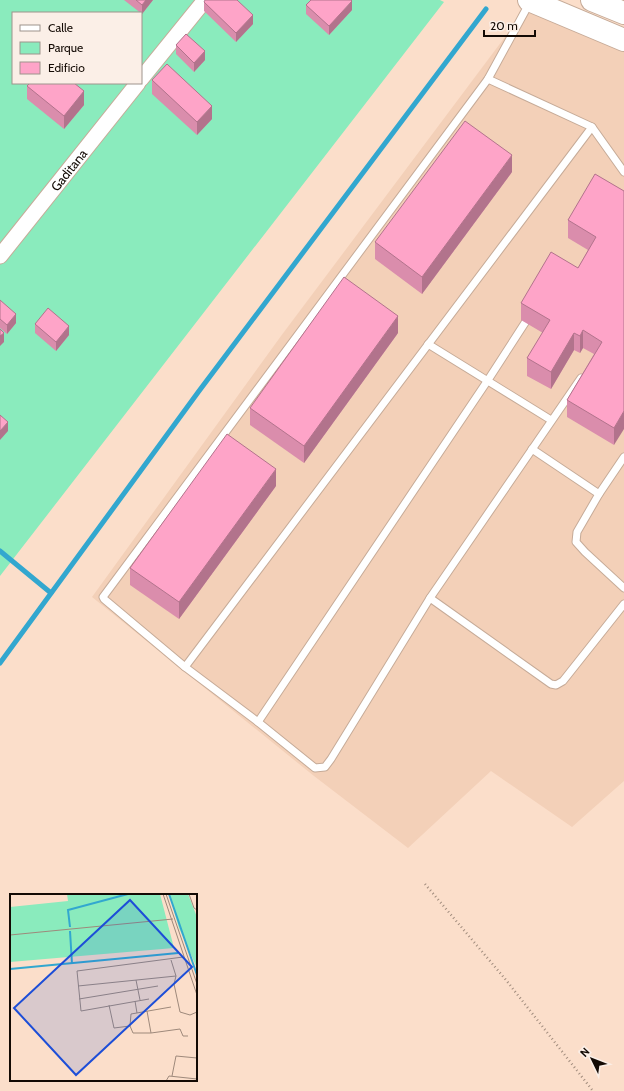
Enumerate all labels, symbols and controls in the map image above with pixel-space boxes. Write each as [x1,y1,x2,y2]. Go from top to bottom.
legend [12,12,142,84]
scale bar [484,12,535,38]
text: 20 m [490,18,518,33]
text: Calle [48,20,73,35]
text: Parque [48,40,83,55]
text: Edificio [48,60,85,75]
street label: Gaditana [47,145,91,194]
inset map [10,894,197,1081]
north arrow [572,1039,612,1079]
text: N [577,1045,592,1060]

